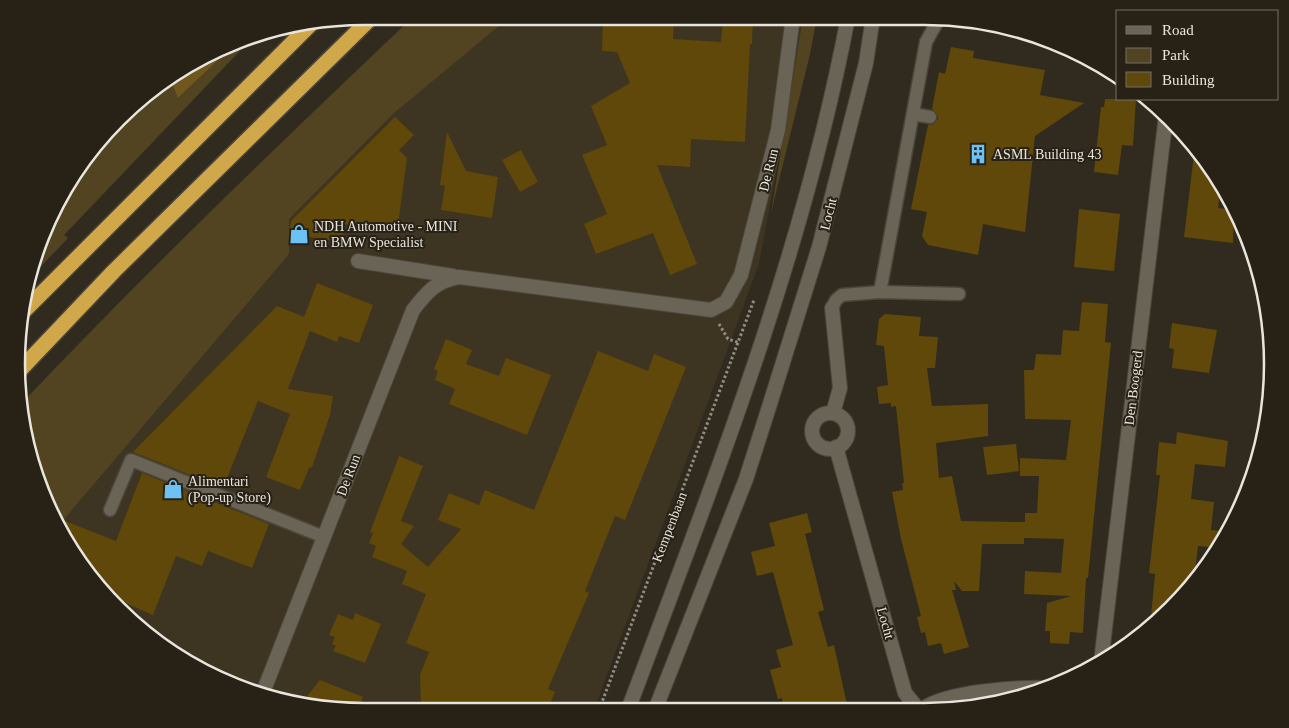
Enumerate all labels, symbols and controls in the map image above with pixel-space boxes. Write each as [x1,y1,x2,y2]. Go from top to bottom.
legend [1116,10,1279,100]
text: Road [1162,22,1194,38]
text: Park [1162,47,1190,63]
text: Building [1162,72,1215,88]
building icon: ASML Building 43 [967,143,989,165]
street label: De Run [756,147,781,193]
place label: ASML Building 43 [993,147,1101,162]
street label: Locht [817,196,840,232]
place label: NDH Automotive - MINI en BMW Specialist [314,219,458,250]
shop icon: NDH Automotive - MINI en BMW Specialist [288,223,310,245]
street label: Den Boogerd [1121,350,1146,426]
street label: De Run [334,452,363,498]
place label: Alimentari (Pop-up Store) [188,474,271,506]
shop icon: Alimentari (Pop-up Store) [162,478,184,500]
street label: Kempenbaan [649,490,690,564]
street label: Locht [874,605,897,641]

